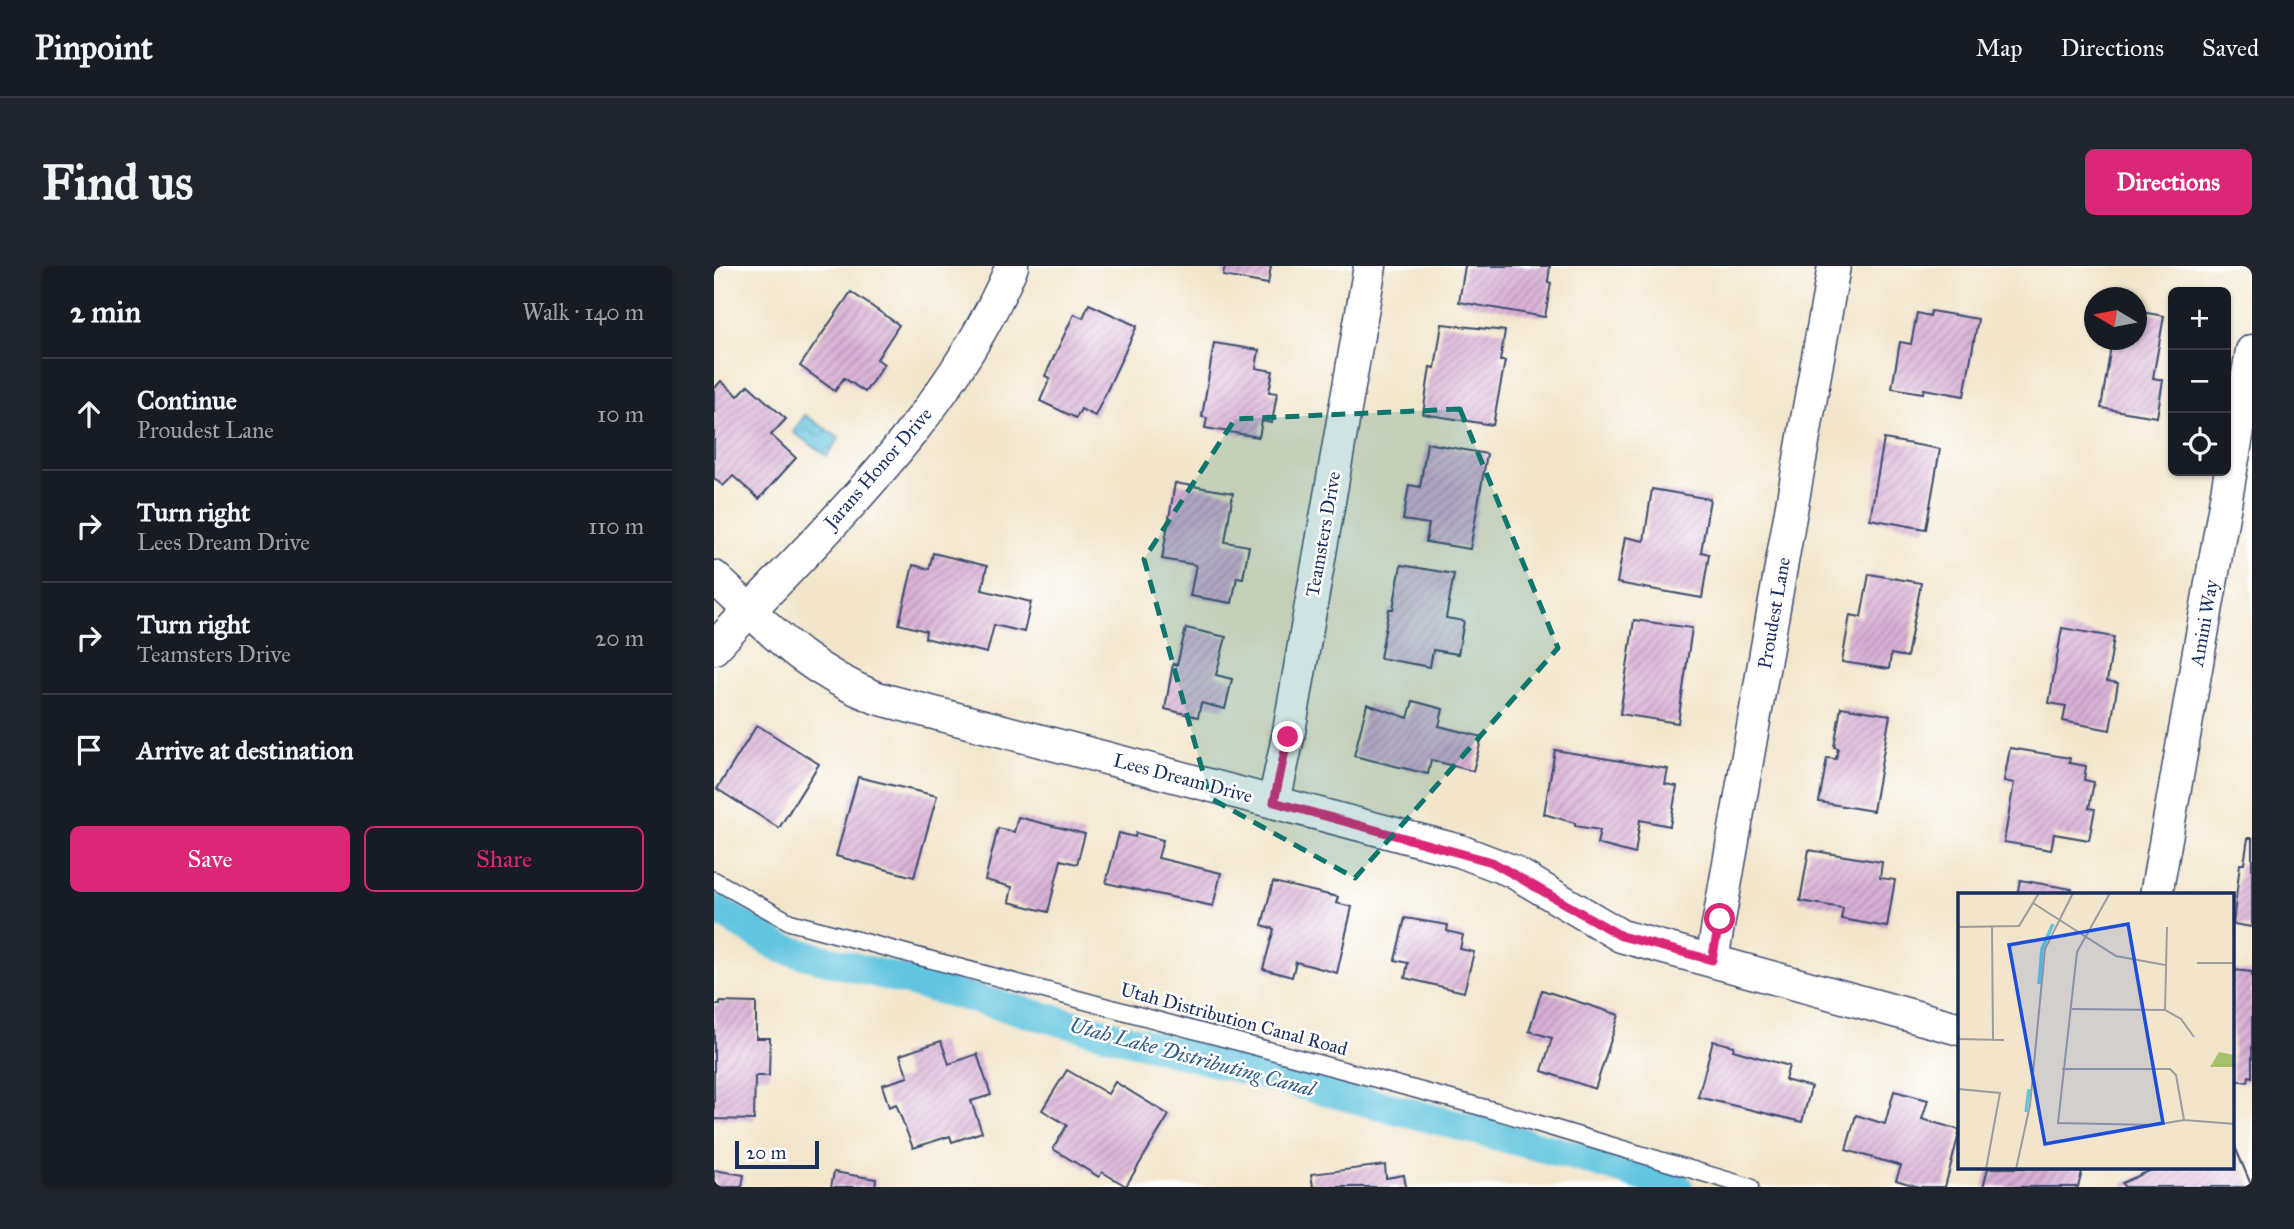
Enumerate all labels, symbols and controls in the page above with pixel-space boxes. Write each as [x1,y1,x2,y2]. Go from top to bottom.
text: Pinpoint [35,28,153,68]
text: Map [1976,33,2023,63]
text: Directions [2061,33,2164,63]
text: Saved [2202,33,2259,63]
button: Directions [2085,149,2252,215]
text: Find us [42,153,193,212]
north arrow [2084,287,2147,350]
map controls [2168,287,2231,476]
button: + [2168,287,2231,350]
text: 2 min [70,294,141,330]
text: Walk · 140 m [522,298,644,326]
button: − [2168,350,2231,413]
text: Continue [137,384,237,416]
icon: ahead [70,395,108,433]
text: 10 m [597,400,644,428]
street label: Jarans Honor Drive [818,403,938,535]
button: locate [2168,413,2231,476]
text: Proudest Lane [137,416,274,444]
street label: Teamsters Drive [1301,469,1345,599]
text: Turn right [137,496,250,528]
icon: right [70,507,108,545]
text: 110 m [588,512,644,540]
text: Lees Dream Drive [137,528,310,556]
street label: Proudest Lane [1753,555,1795,671]
street label: Amini Way [2185,577,2223,669]
text: Turn right [137,608,250,640]
icon: right [70,619,108,657]
text: 20 m [595,624,644,652]
text: Teamsters Drive [137,640,291,668]
route end [1272,721,1303,752]
icon: arrive [70,731,108,769]
text: Arrive at destination [137,734,354,766]
street label: Lees Dream Drive [1111,748,1255,808]
button: Save [70,826,350,892]
button: Share [364,826,644,892]
inset map [1958,893,2234,1170]
route start [1704,903,1735,934]
street label: Utah Distribution Canal Road [1118,978,1351,1061]
water label: Utah Lake Distributing Canal [1066,1012,1320,1103]
scale bar [735,1138,819,1170]
text: 20 m [746,1141,787,1164]

